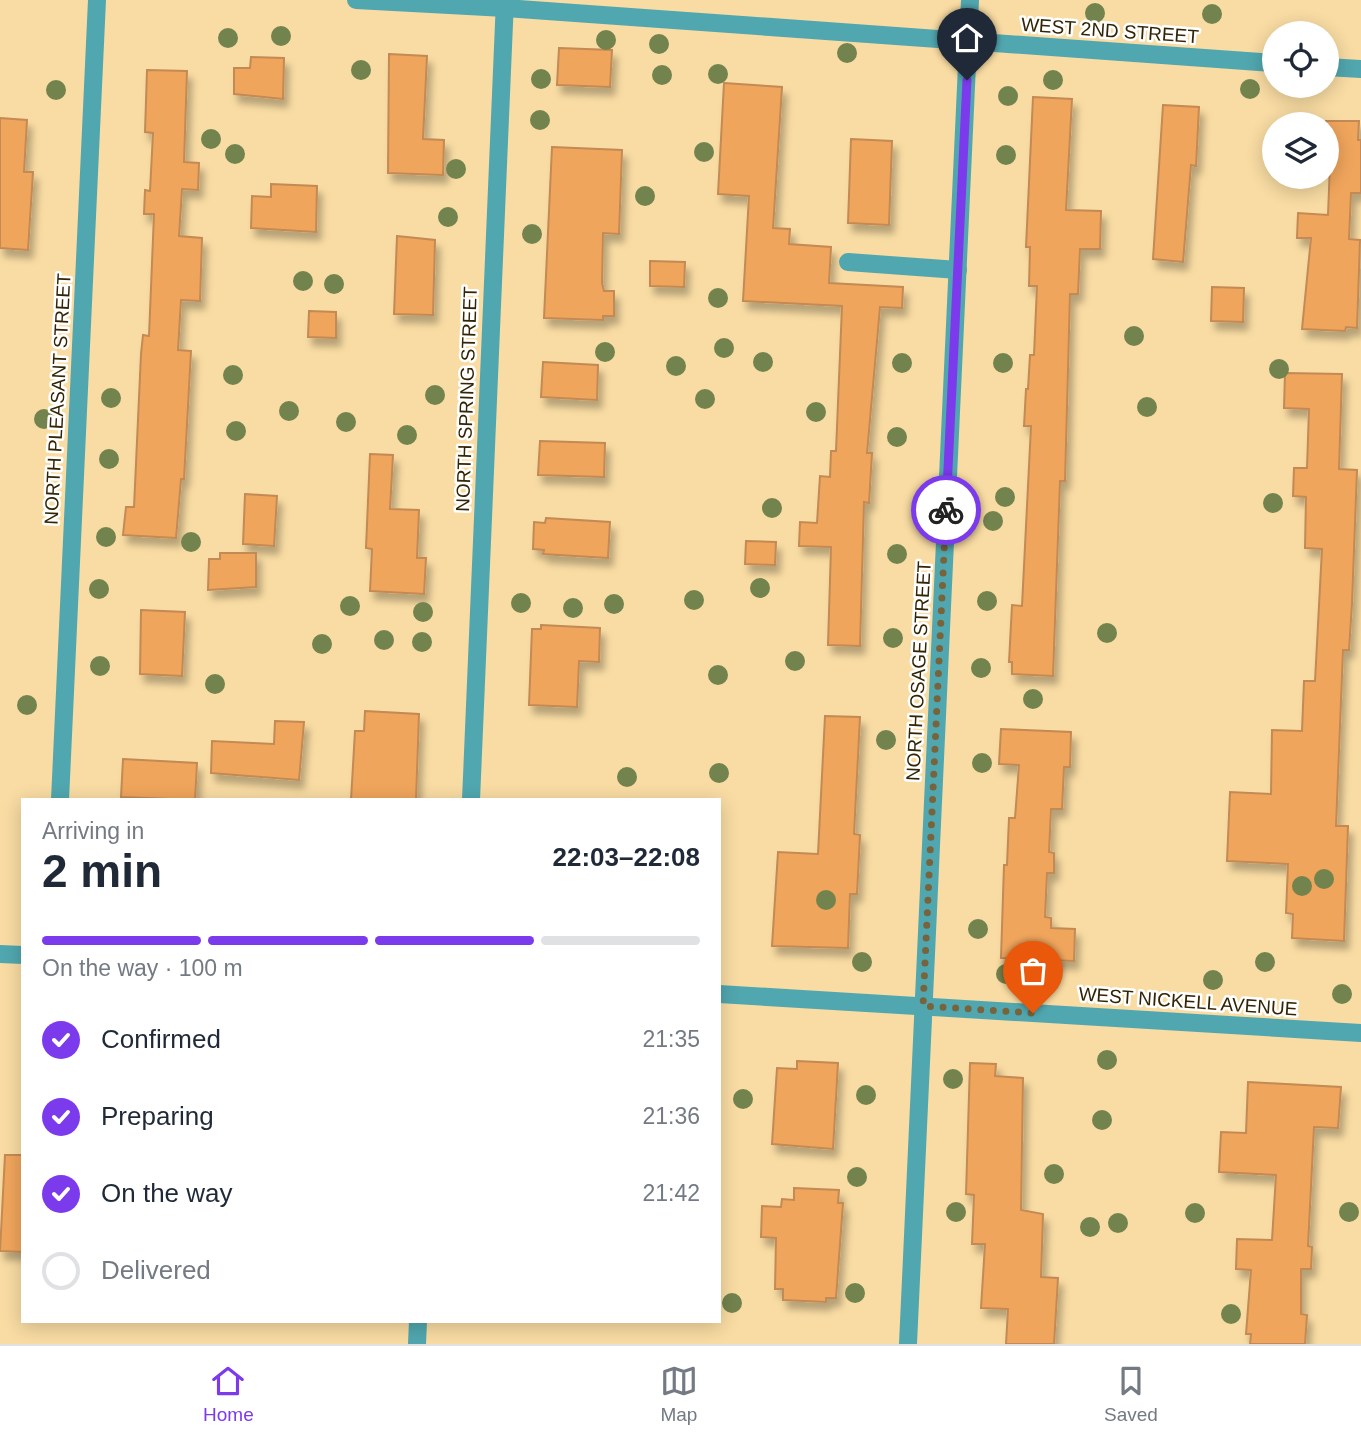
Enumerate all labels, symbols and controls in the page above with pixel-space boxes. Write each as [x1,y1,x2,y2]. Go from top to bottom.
pin [937,8,997,80]
street label: WEST 2ND STREET [1020,14,1200,47]
icon: home [948,19,986,57]
map controls [1262,21,1339,189]
button: locate [1262,21,1339,98]
button: layers [1262,112,1339,189]
street label: NORTH PLEASANT STREET [40,272,75,525]
street label: NORTH SPRING STREET [452,286,481,512]
courier [911,475,981,545]
icon: bike [927,491,965,529]
street label: NORTH OSAGE STREET [902,560,935,782]
text: Arriving in [42,818,144,844]
text: 22:03–22:08 [553,842,700,872]
text: 2 min [42,845,162,897]
pin [1003,941,1063,1013]
icon: bag [1014,952,1052,990]
text: On the way · 100 m [42,955,243,981]
street label: WEST NICKELL AVENUE [1078,983,1298,1020]
icon: check [42,1021,80,1059]
text: Confirmed [101,1024,221,1054]
text: 21:35 [642,1026,700,1052]
icon: check [42,1098,80,1136]
text: Preparing [101,1101,214,1131]
text: 21:36 [642,1103,700,1129]
icon: check [42,1175,80,1213]
text: On the way [101,1178,233,1208]
text: 21:42 [642,1180,700,1206]
text: Delivered [101,1255,211,1285]
tab: Home [203,1362,254,1426]
tab: Map [660,1362,698,1426]
tab: Saved [1104,1362,1158,1426]

